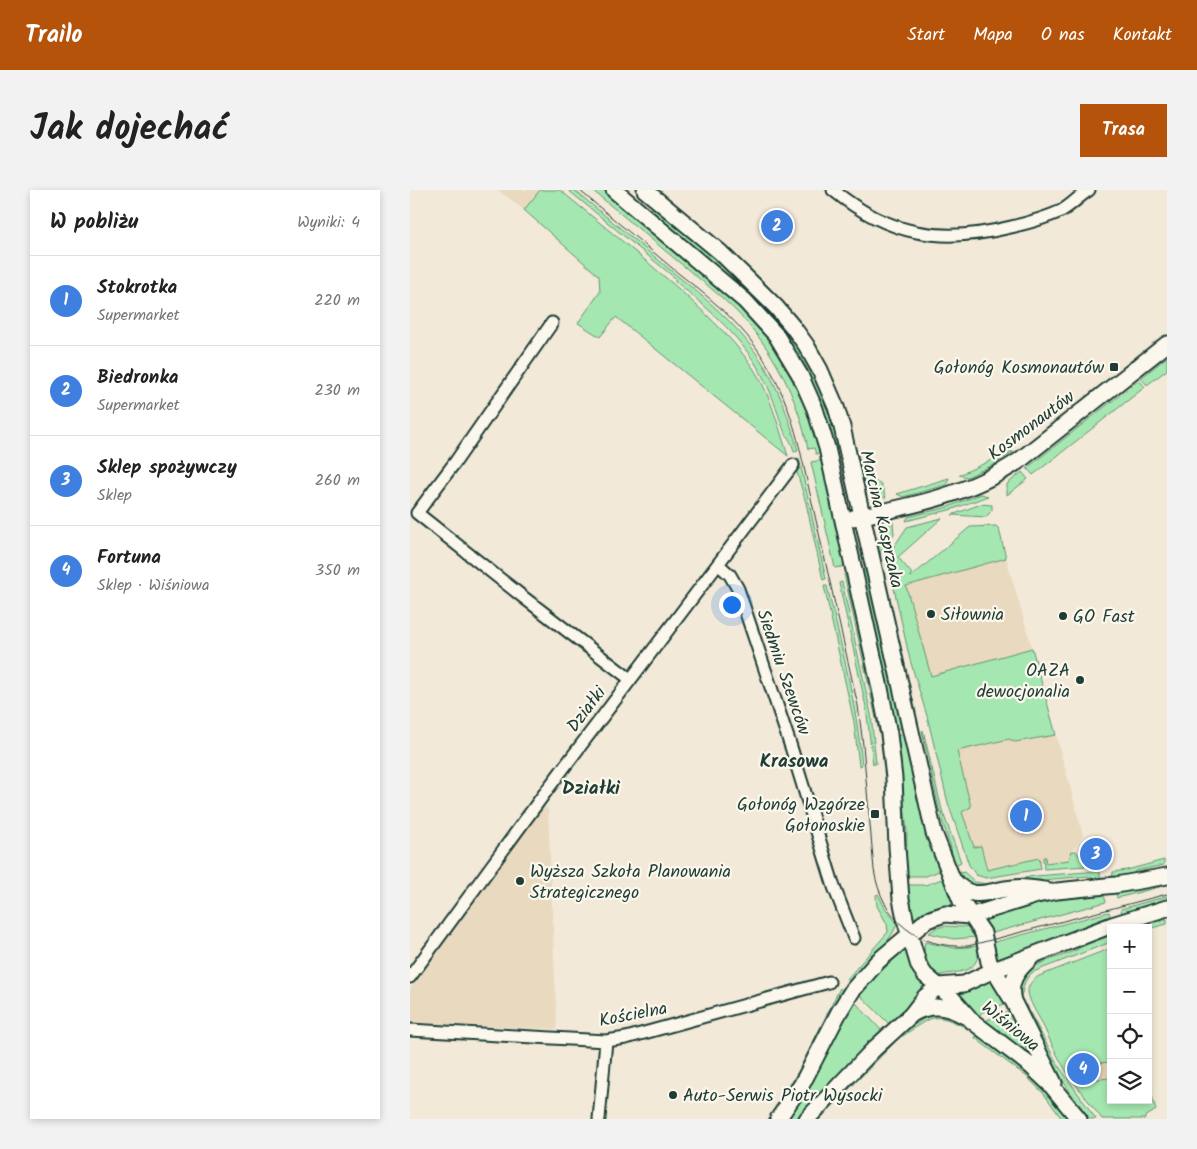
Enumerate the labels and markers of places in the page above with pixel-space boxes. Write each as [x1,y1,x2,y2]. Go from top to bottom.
pin: 2 [761,207,793,245]
place label: Gołonóg Kosmonautów [934,354,1105,383]
marker: Gołonóg Kosmonautów [1108,361,1120,373]
place label: Siłownia [941,601,1004,630]
place label: GO Fast [1073,603,1136,632]
marker: Siłownia [925,608,937,620]
marker: GO Fast [1057,610,1069,622]
place label: OAZA dewocjonalia [977,657,1070,707]
marker: OAZA dewocjonalia [1074,674,1086,686]
place label: Gołonóg Wzgórze Gołonoskie [737,791,865,841]
pin: 1 [1010,797,1042,835]
marker: Gołonóg Wzgórze Gołonoskie [869,808,881,820]
pin: 3 [1080,835,1112,873]
place label: Wyższa Szkoła Planowania Strategicznego [530,858,731,908]
marker: Wyższa Szkoła Planowania Strategicznego [514,875,526,887]
pin: 4 [1067,1050,1099,1088]
place label: Auto-Serwis Piotr Wysocki [683,1082,883,1111]
marker: Auto-Serwis Piotr Wysocki [667,1089,679,1101]

